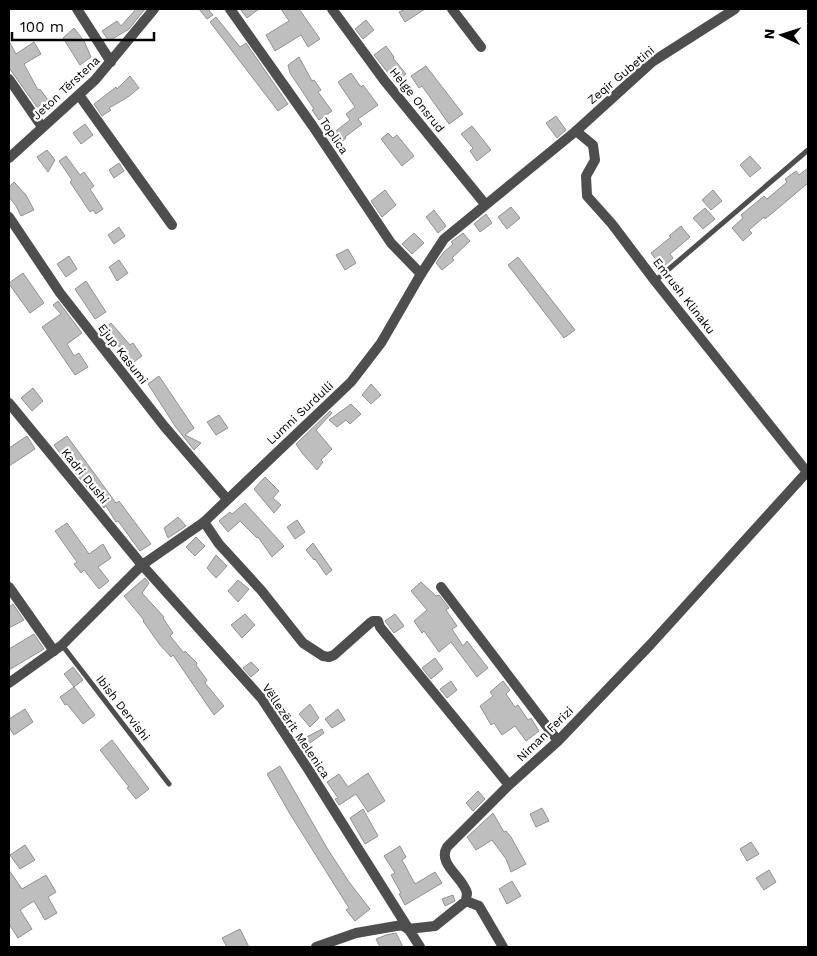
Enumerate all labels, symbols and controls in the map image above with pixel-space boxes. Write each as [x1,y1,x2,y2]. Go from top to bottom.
scale bar [12,10,155,42]
north arrow [757,10,807,60]
text: 100 m [20,18,64,36]
text: N [761,28,777,40]
street label: Zeqir Gubetini [585,43,657,107]
street label: Jeton Tërstena [29,53,103,123]
street label: Helge Onsrud [387,65,447,135]
street label: Toplica [317,115,351,157]
street label: Emrush Klinaku [650,255,718,337]
street label: Ejup Kasumi [95,321,151,387]
street label: Lumni Surdulli [264,379,336,447]
street label: Kadri Dushi [58,445,112,507]
street label: Ibish Dervishi [93,673,153,743]
street label: Vëllezërit Melenica [259,681,333,781]
street label: Niman Ferizi [514,704,576,764]

